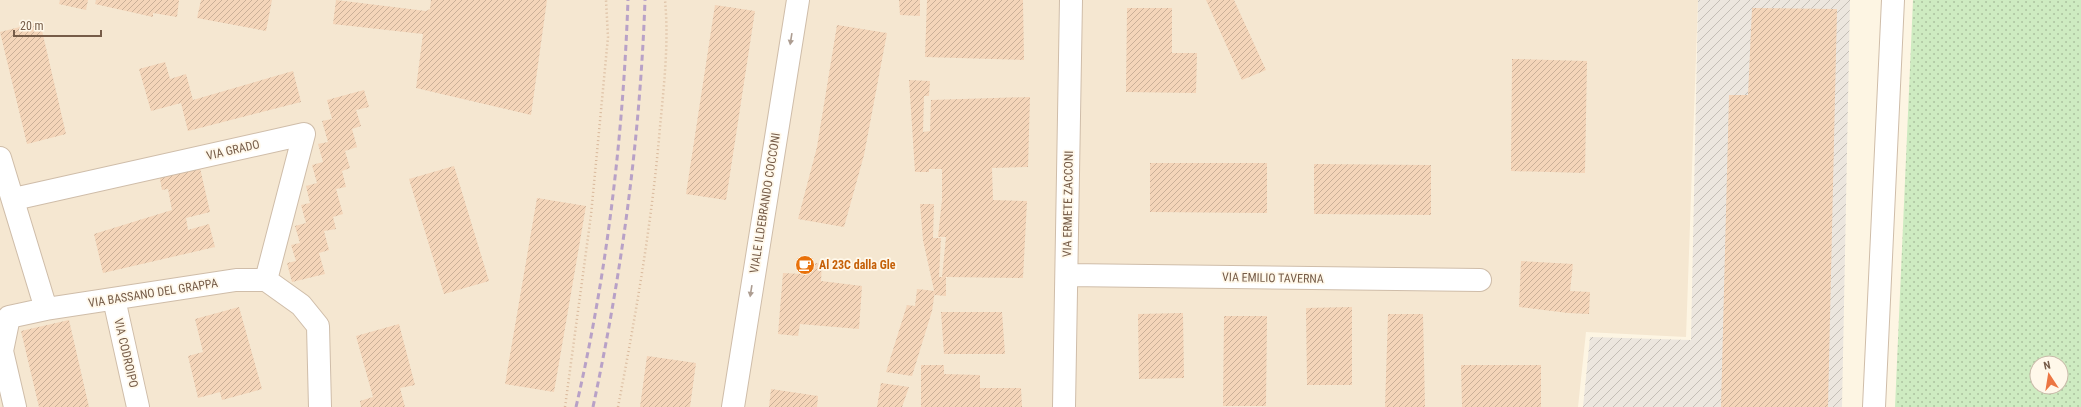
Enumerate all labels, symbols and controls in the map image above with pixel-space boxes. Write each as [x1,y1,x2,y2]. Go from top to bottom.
scale bar [14,12,101,38]
text: 20 m [20,19,44,33]
one-way arrow [788,32,794,45]
street label: VIALE ILDEBRANDO COCCONI [747,132,783,274]
street label: VIA GRADO [205,137,261,163]
street label: VIA ERMETE ZACCONI [1060,151,1076,257]
cafe icon: Al 23C dalla Gle [794,254,816,276]
place label: Al 23C dalla Gle [819,258,896,272]
street label: VIA EMILIO TAVERNA [1222,270,1324,286]
street label: VIA BASSANO DEL GRAPPA [87,276,219,310]
one-way arrow [748,285,754,297]
street label: VIA CODROIPO [111,317,141,389]
north arrow [2029,355,2069,395]
text: N [2042,359,2052,373]

